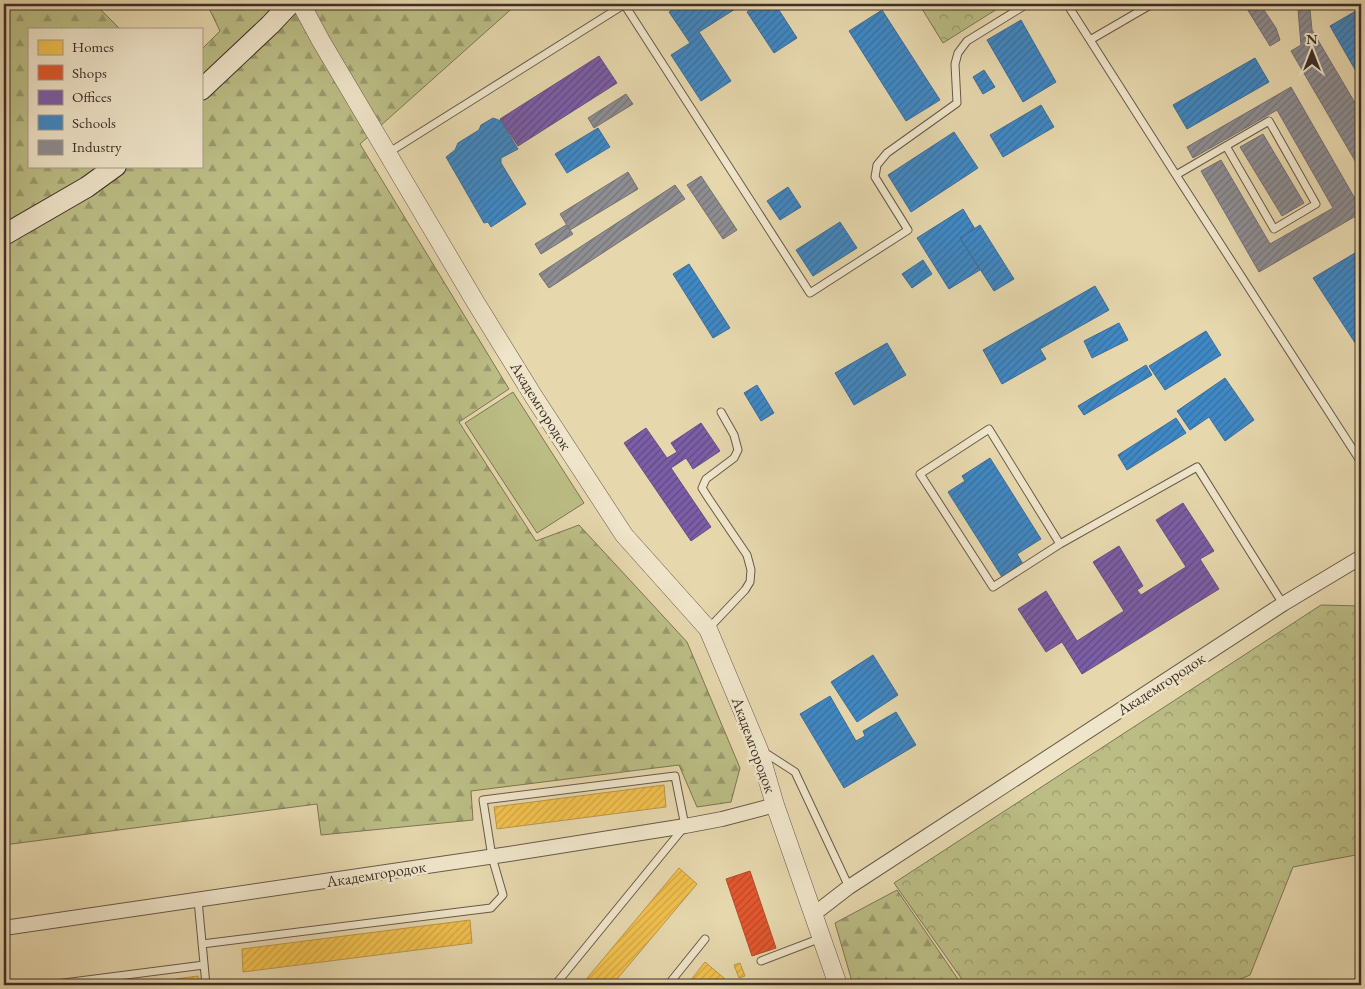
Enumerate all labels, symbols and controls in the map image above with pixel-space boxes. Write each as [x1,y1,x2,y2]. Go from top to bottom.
legend [28,28,202,168]
north arrow [1288,28,1338,78]
text: N [1306,30,1318,48]
text: Homes [72,37,114,56]
text: Shops [72,63,107,82]
text: Offices [72,87,112,106]
text: Schools [72,113,116,132]
text: Industry [72,137,122,156]
street label: Академгородок [505,357,577,455]
street label: Академгородок [1112,648,1209,721]
street label: Академгородок [727,693,781,796]
street label: Академгородок [324,856,428,892]

